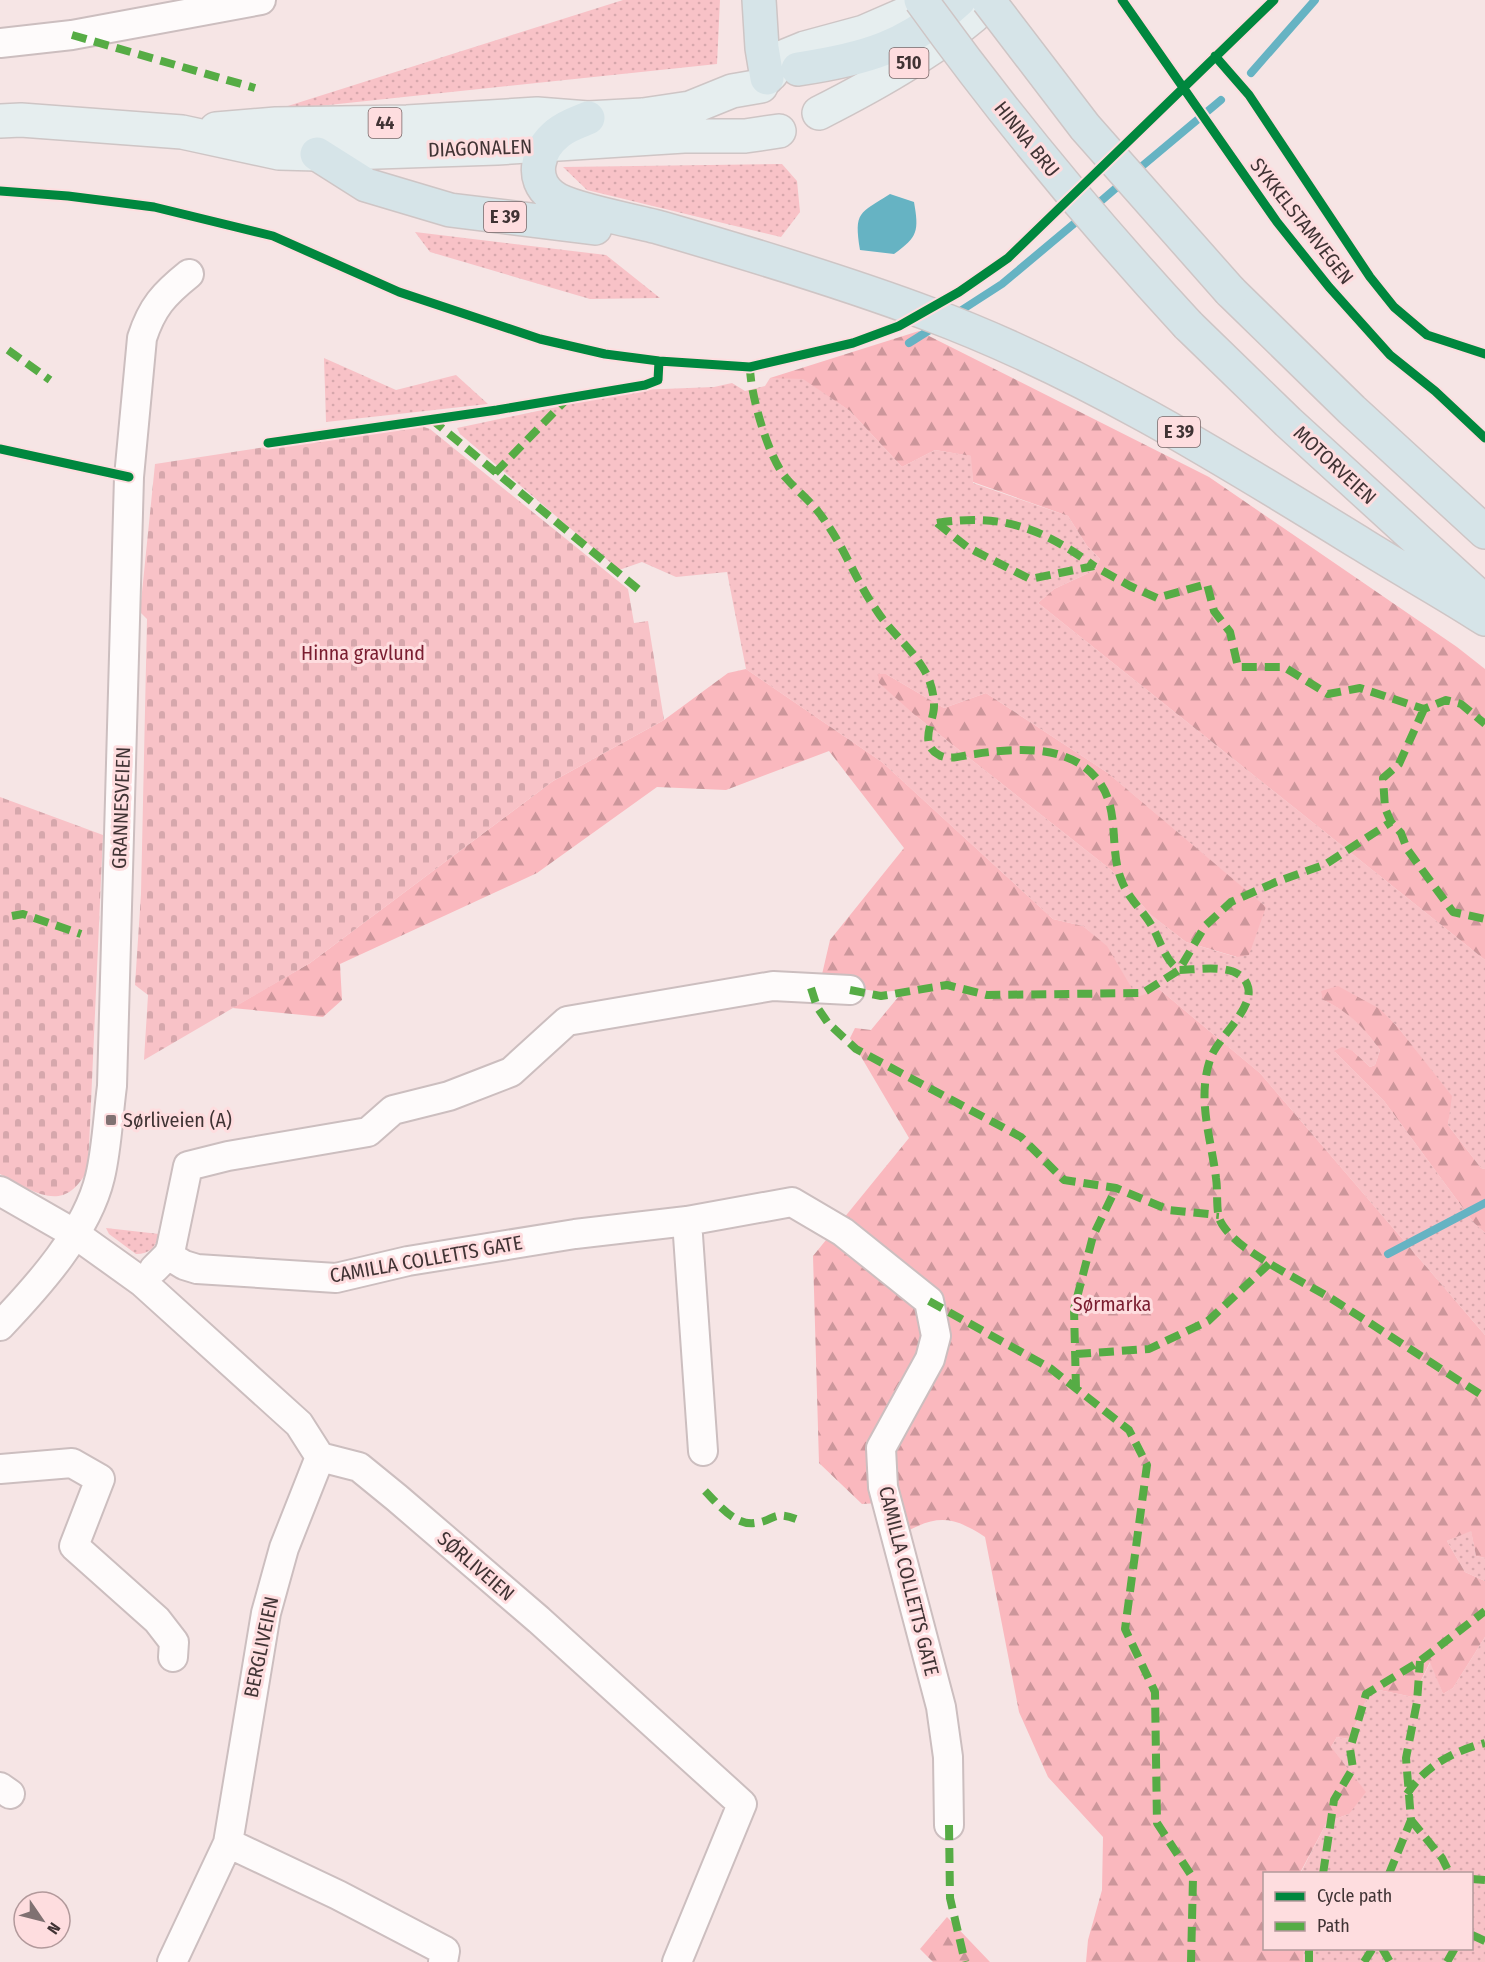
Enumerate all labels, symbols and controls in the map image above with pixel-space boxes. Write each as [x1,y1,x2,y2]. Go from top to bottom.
road number: 510 [890,48,928,78]
street label: HINNA BRU [989,96,1065,182]
road number: 44 [368,108,402,138]
street label: DIAGONALEN [427,134,533,162]
street label: SYKKELSTAMVEGEN [1245,153,1359,289]
road number: E 39 [484,202,526,232]
road number: E 39 [1158,417,1200,447]
street label: MOTORVEIEN [1289,421,1381,509]
park label: Hinna gravlund [301,641,425,665]
street label: GRANNESVEIEN [107,747,135,869]
place label: Sørliveien (A) [123,1108,232,1132]
marker: Sørliveien (A) [104,1113,118,1127]
street label: CAMILLA COLLETTS GATE [328,1230,524,1288]
park label: Sørmarka [1073,1292,1151,1316]
street label: CAMILLA COLLETTS GATE [874,1484,944,1678]
street label: SØRLIVEIEN [433,1526,519,1606]
street label: BERGLIVEIEN [239,1594,283,1700]
legend [1263,1872,1473,1950]
text: Cycle path [1317,1885,1392,1907]
north arrow [12,1890,72,1950]
text: Path [1317,1915,1350,1937]
text: N [43,1919,64,1938]

